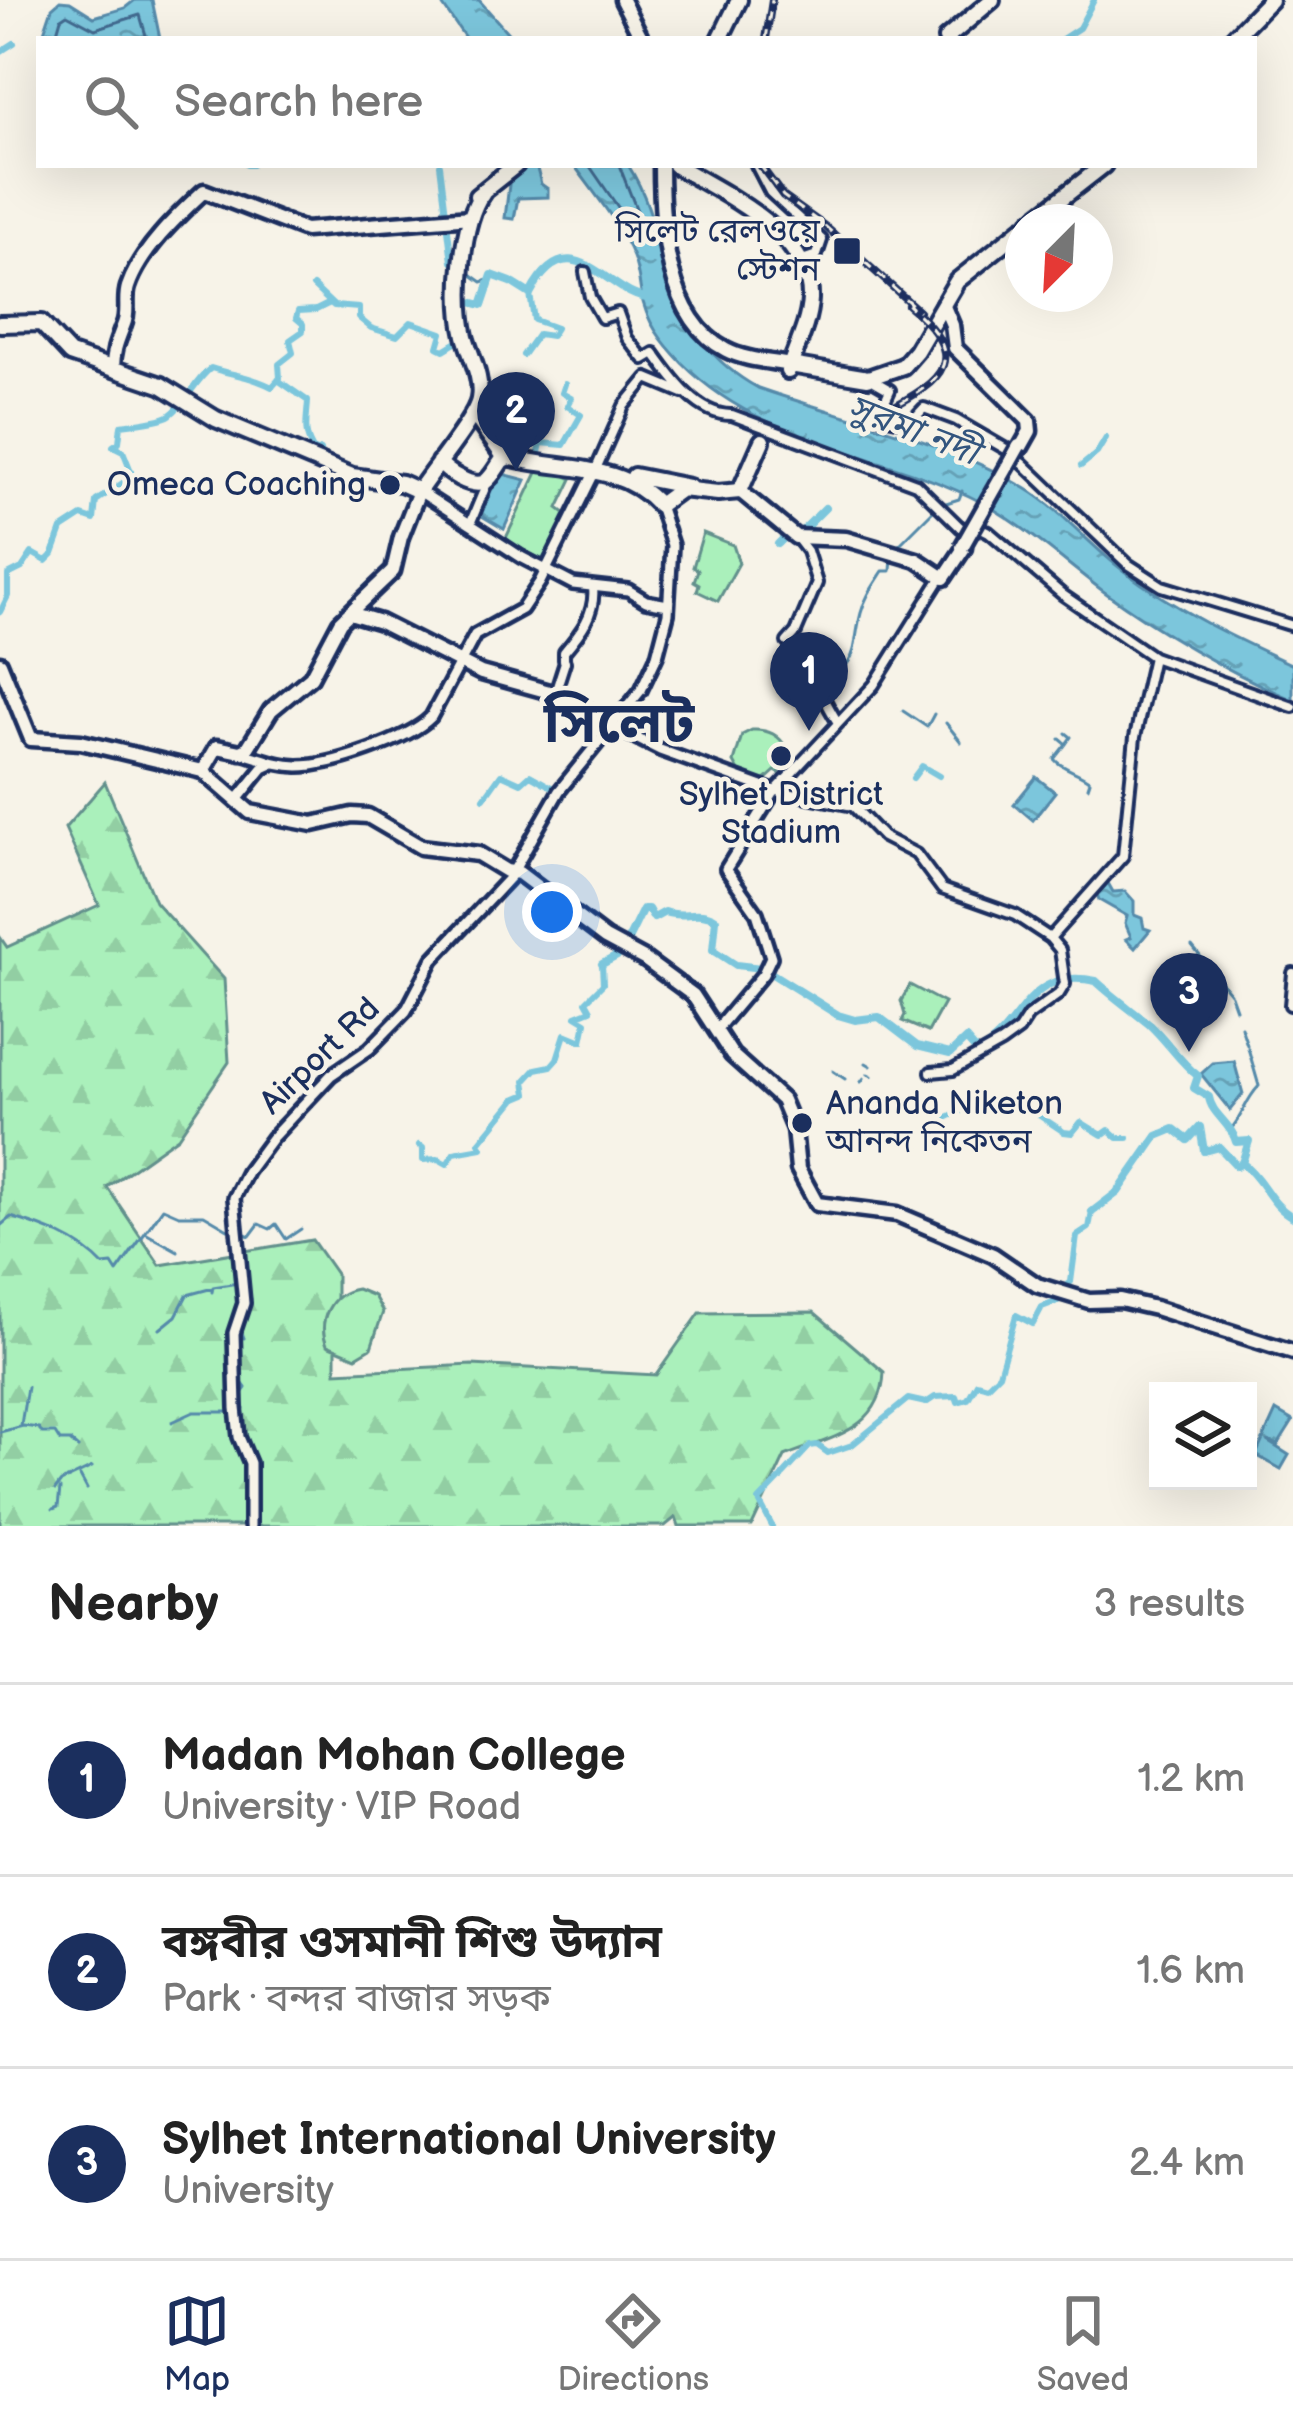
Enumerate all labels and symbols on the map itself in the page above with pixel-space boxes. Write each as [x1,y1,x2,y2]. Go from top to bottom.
north arrow [1005,204,1113,312]
place label: সিলেট রেলওয়ে স্টেশন [614,211,821,290]
marker: সিলেট রেলওয়ে স্টেশন [831,235,863,267]
pin: 2 [477,372,555,471]
water label: সুরমা নদী [842,386,991,478]
place label: Omeca Coaching [107,465,366,505]
marker: Omeca Coaching [377,472,403,498]
pin: 1 [770,632,848,731]
district label: সিলেট [543,690,695,759]
marker: Sylhet District Stadium [768,743,794,769]
place label: Sylhet District Stadium [679,775,883,853]
your location [522,882,582,942]
pin: 3 [1150,953,1228,1052]
street label: Airport Rd [252,989,388,1123]
place label: Ananda Niketon আনন্দ নিকেতন [825,1084,1063,1162]
marker: Ananda Niketon আনন্দ নিকেতন [789,1110,815,1136]

